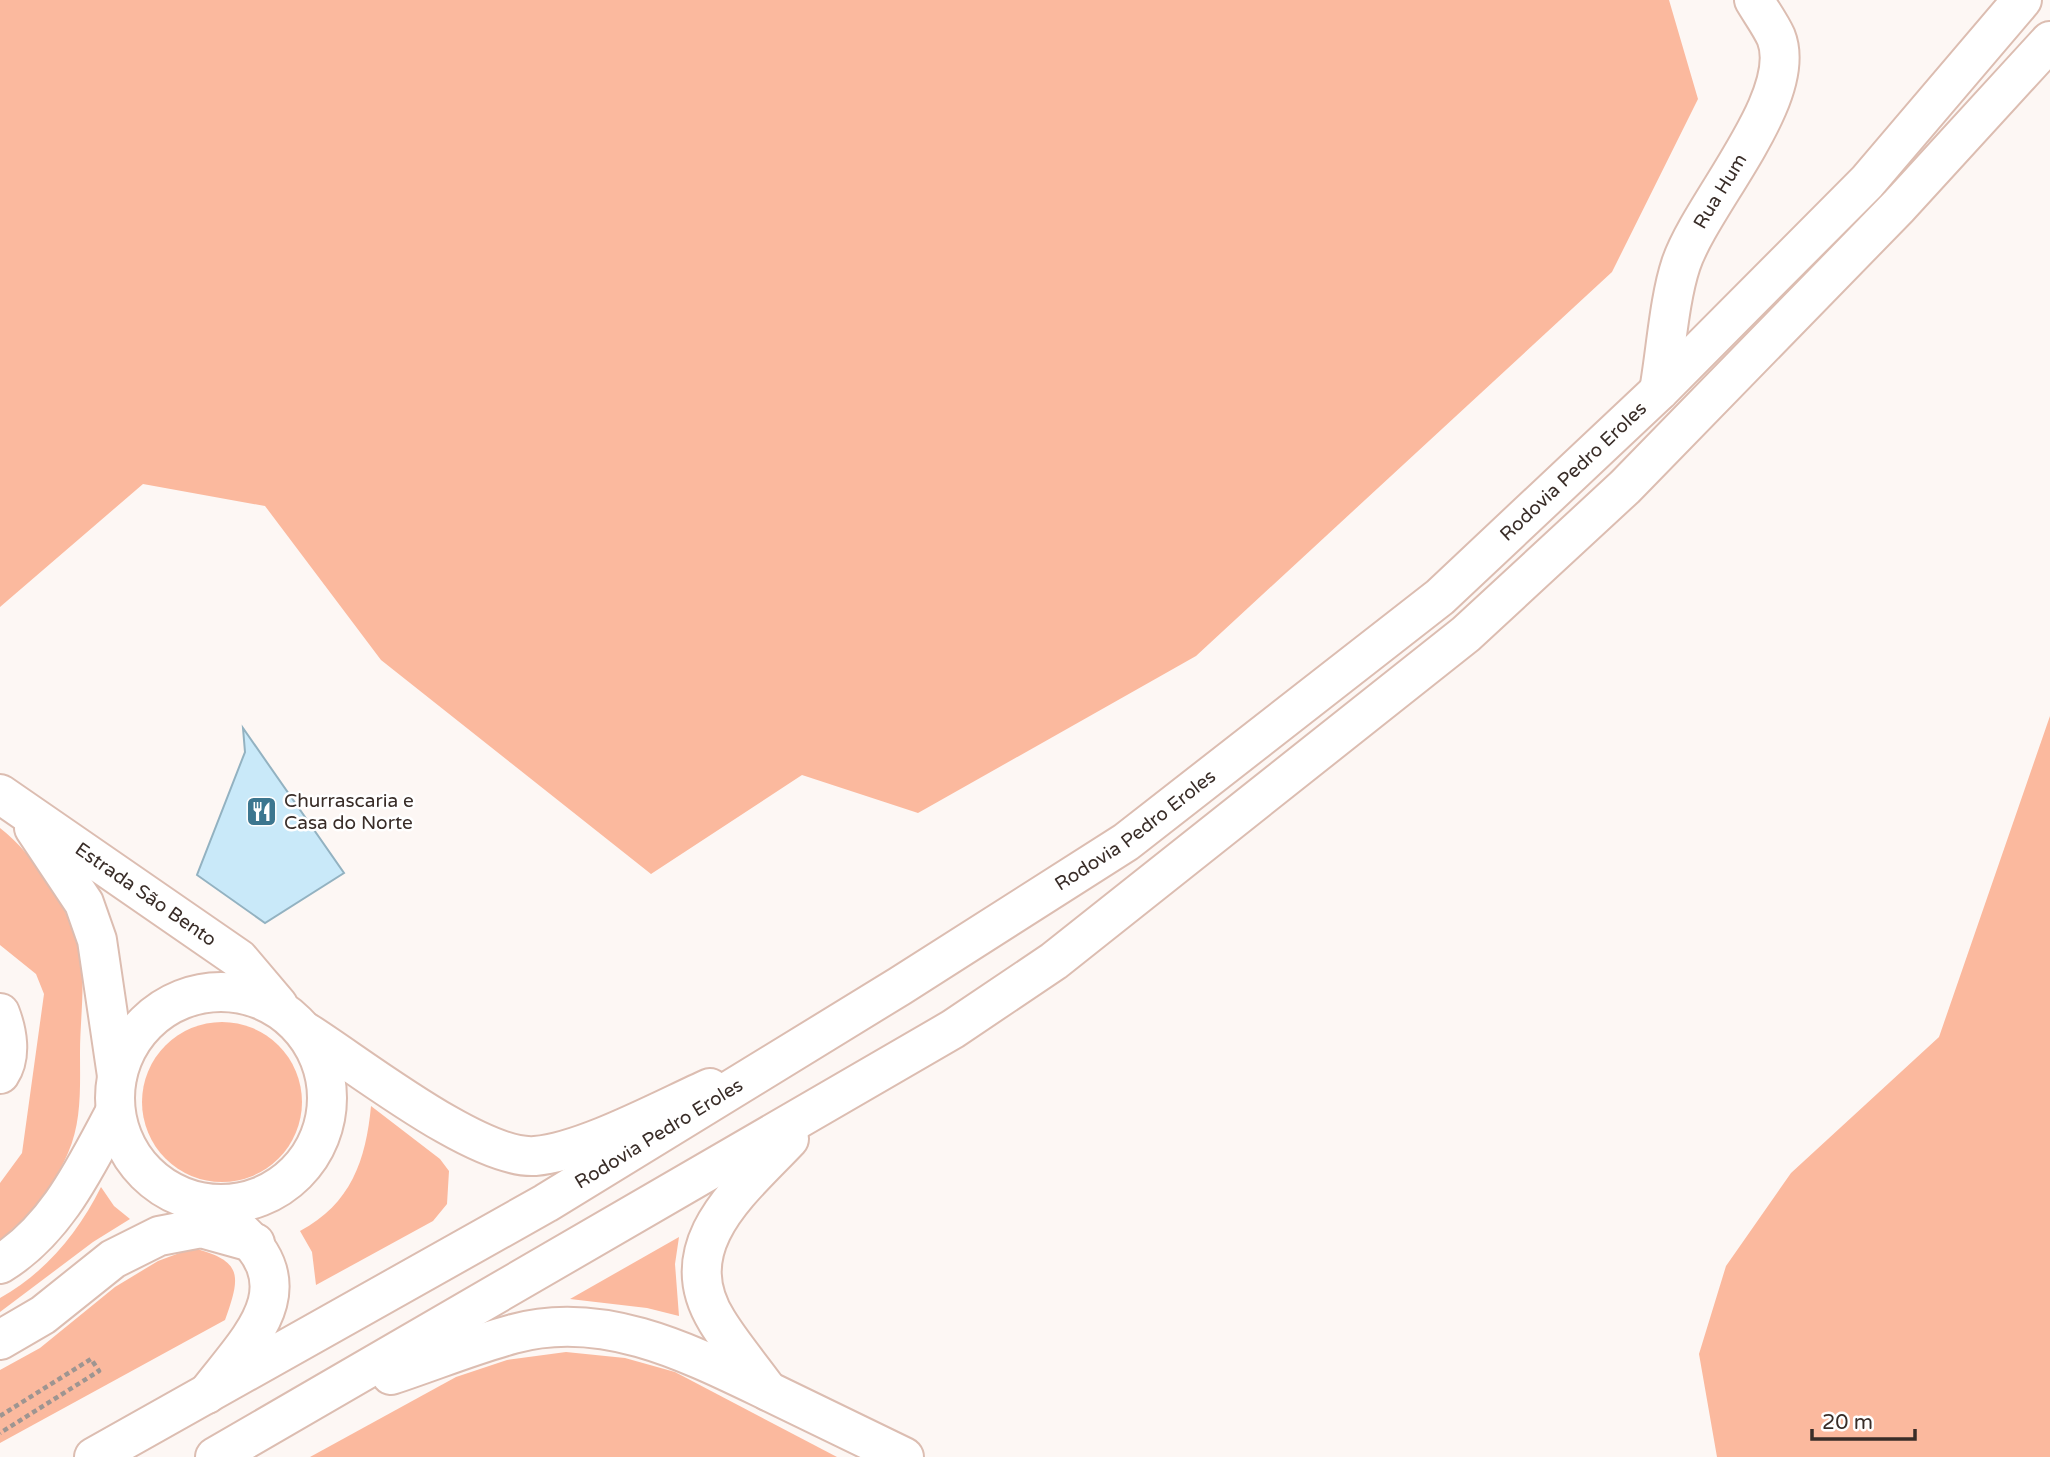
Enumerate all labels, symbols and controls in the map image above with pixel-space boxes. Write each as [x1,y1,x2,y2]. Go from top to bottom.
street label: Rua Hum [1689,150,1752,233]
street label: Rodovia Pedro Eroles [1496,397,1651,546]
street label: Rodovia Pedro Eroles [1051,765,1220,895]
place label: Churrascaria e Casa do Norte [284,790,414,834]
restaurant icon: Churrascaria e Casa do Norte [244,795,278,829]
street label: Estrada São Bento [71,838,221,951]
street label: Rodovia Pedro Eroles [571,1074,747,1194]
scale bar [1812,1398,1915,1442]
text: 20 m [1822,1410,1873,1435]

